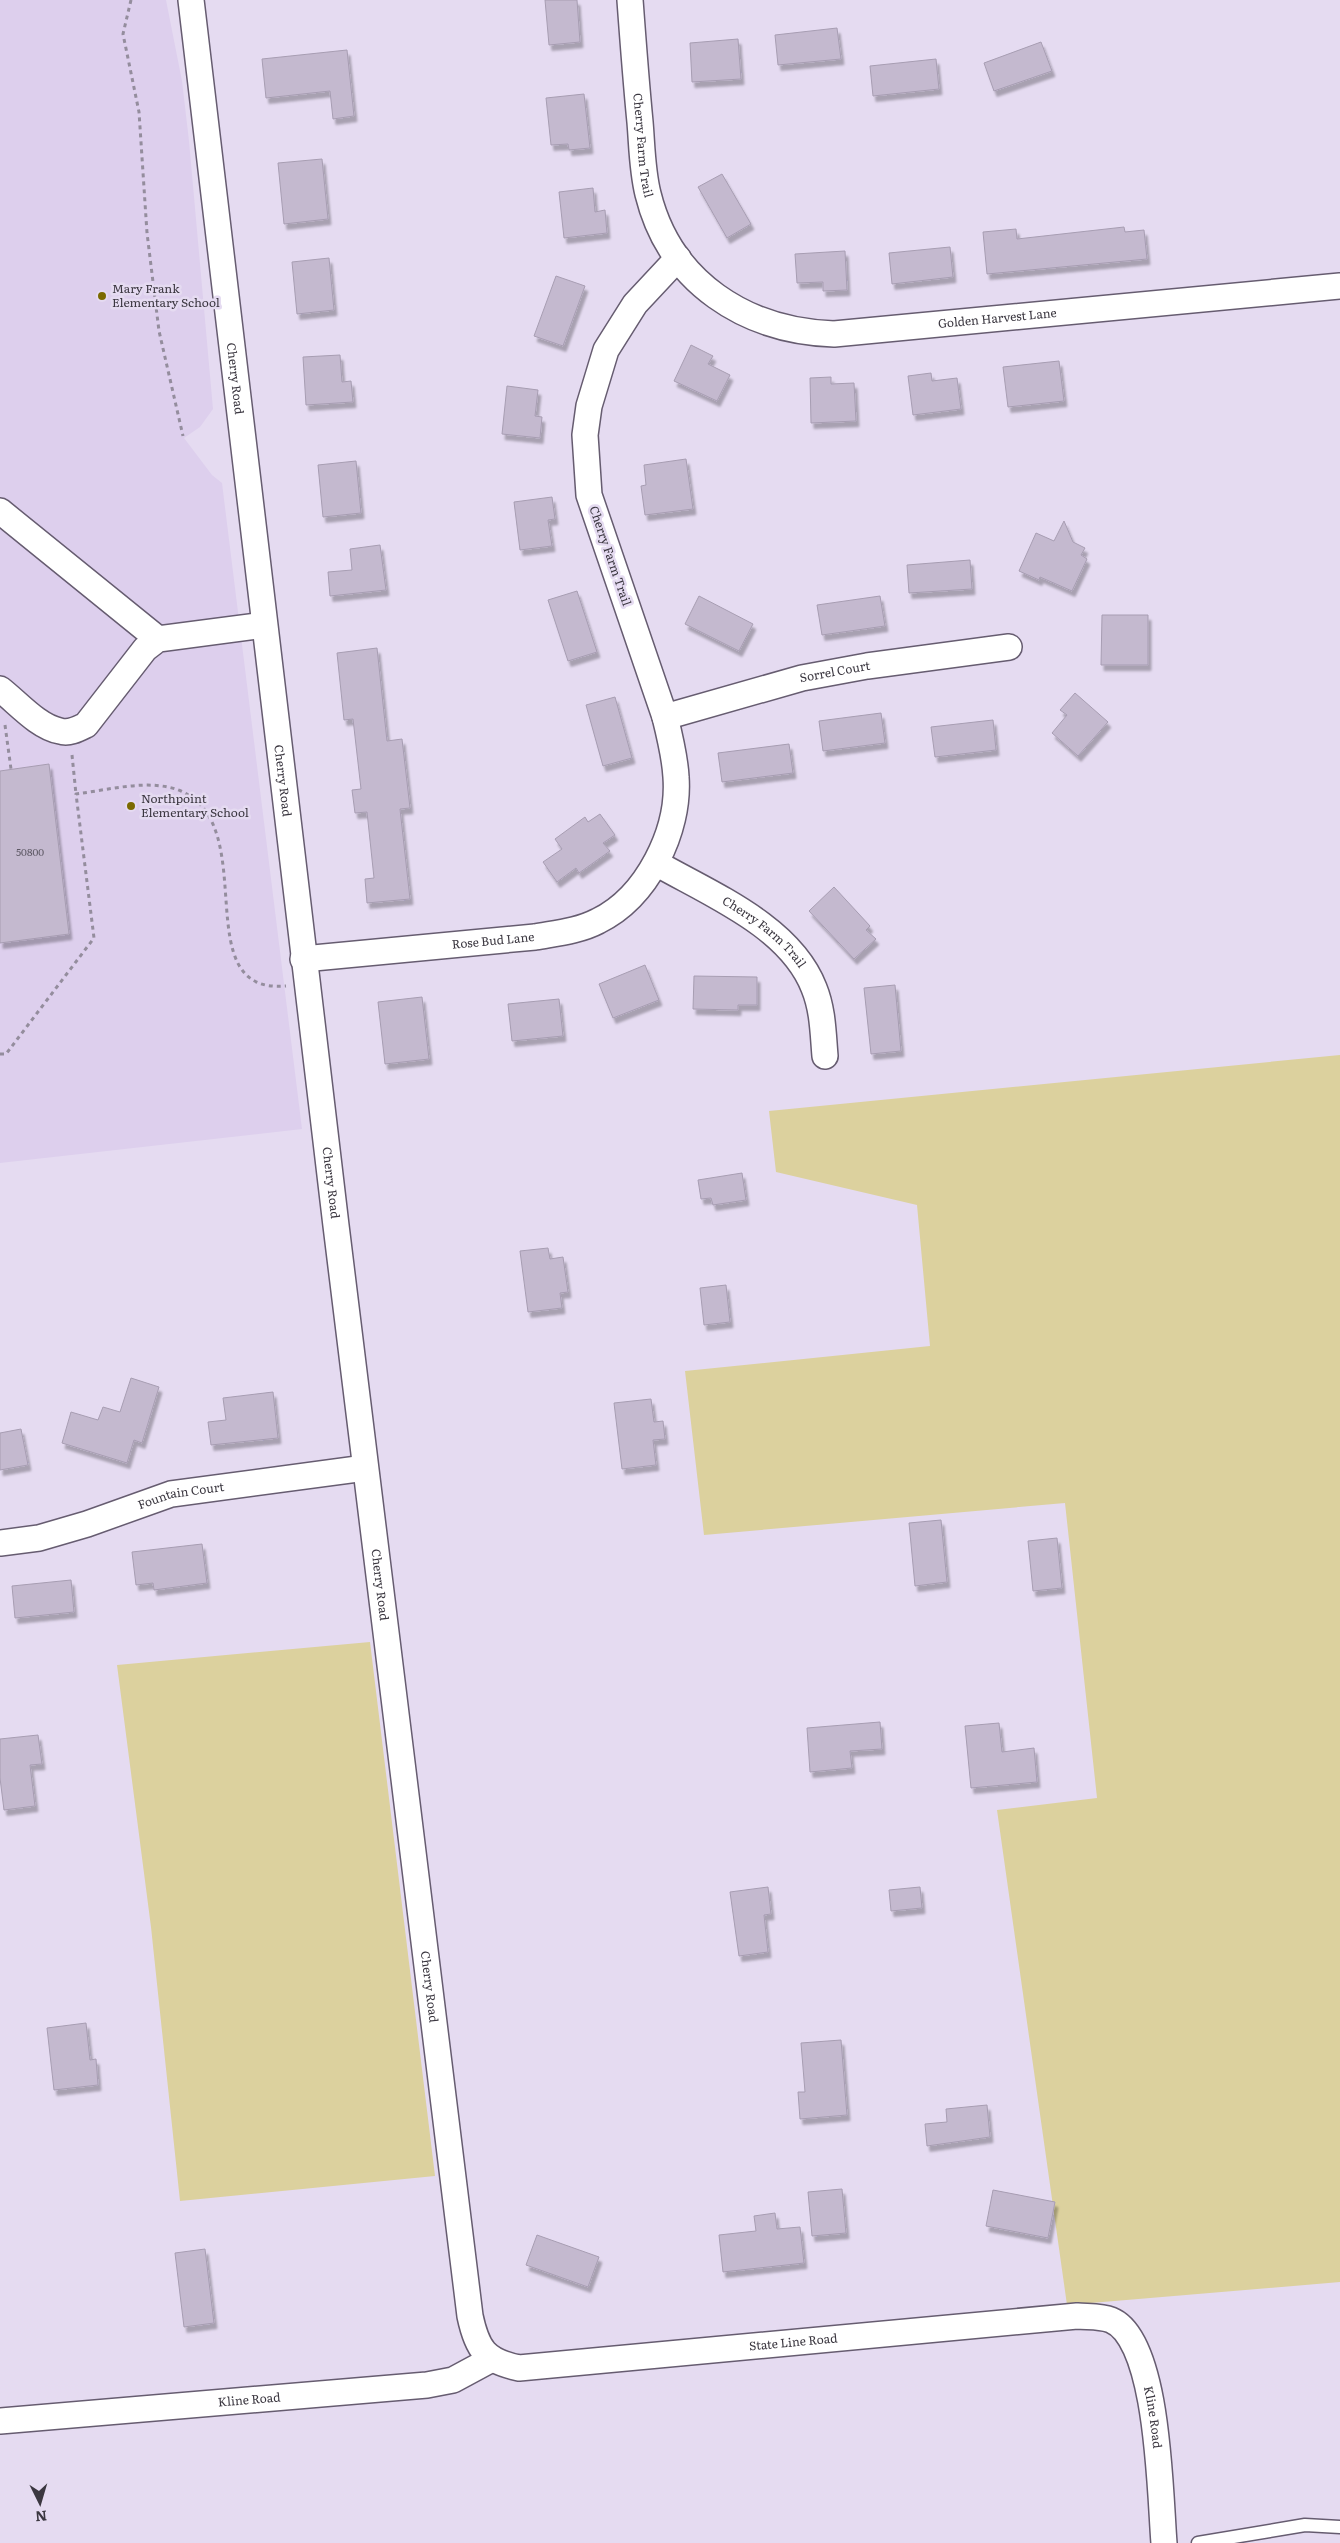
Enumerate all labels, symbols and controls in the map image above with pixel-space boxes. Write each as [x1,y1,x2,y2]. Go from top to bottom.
street label: Cherry Farm Trail [629,92,659,199]
place label: Mary Frank Elementary School [112,279,220,311]
marker: Mary Frank Elementary School [96,290,108,302]
street label: Golden Harvest Lane [937,303,1057,332]
street label: Cherry Road [223,342,249,416]
street label: Cherry Farm Trail [585,503,636,608]
street label: Sorrel Court [798,656,871,686]
street label: Cherry Road [270,744,297,818]
place label: Northpoint Elementary School [141,789,249,821]
marker: Northpoint Elementary School [125,800,137,812]
house number: 50800 [16,844,44,859]
street label: Cherry Farm Trail [719,891,811,971]
street label: Rose Bud Lane [451,927,535,953]
street label: Cherry Road [319,1146,345,1220]
street label: Fountain Court [135,1477,225,1513]
street label: Cherry Road [367,1548,394,1622]
street label: Cherry Road [417,1950,444,2024]
street label: State Line Road [748,2328,839,2355]
street label: Kline Road [1140,2384,1167,2450]
street label: Kline Road [217,2387,282,2411]
north arrow [15,2478,65,2528]
text: N [34,2506,48,2527]

